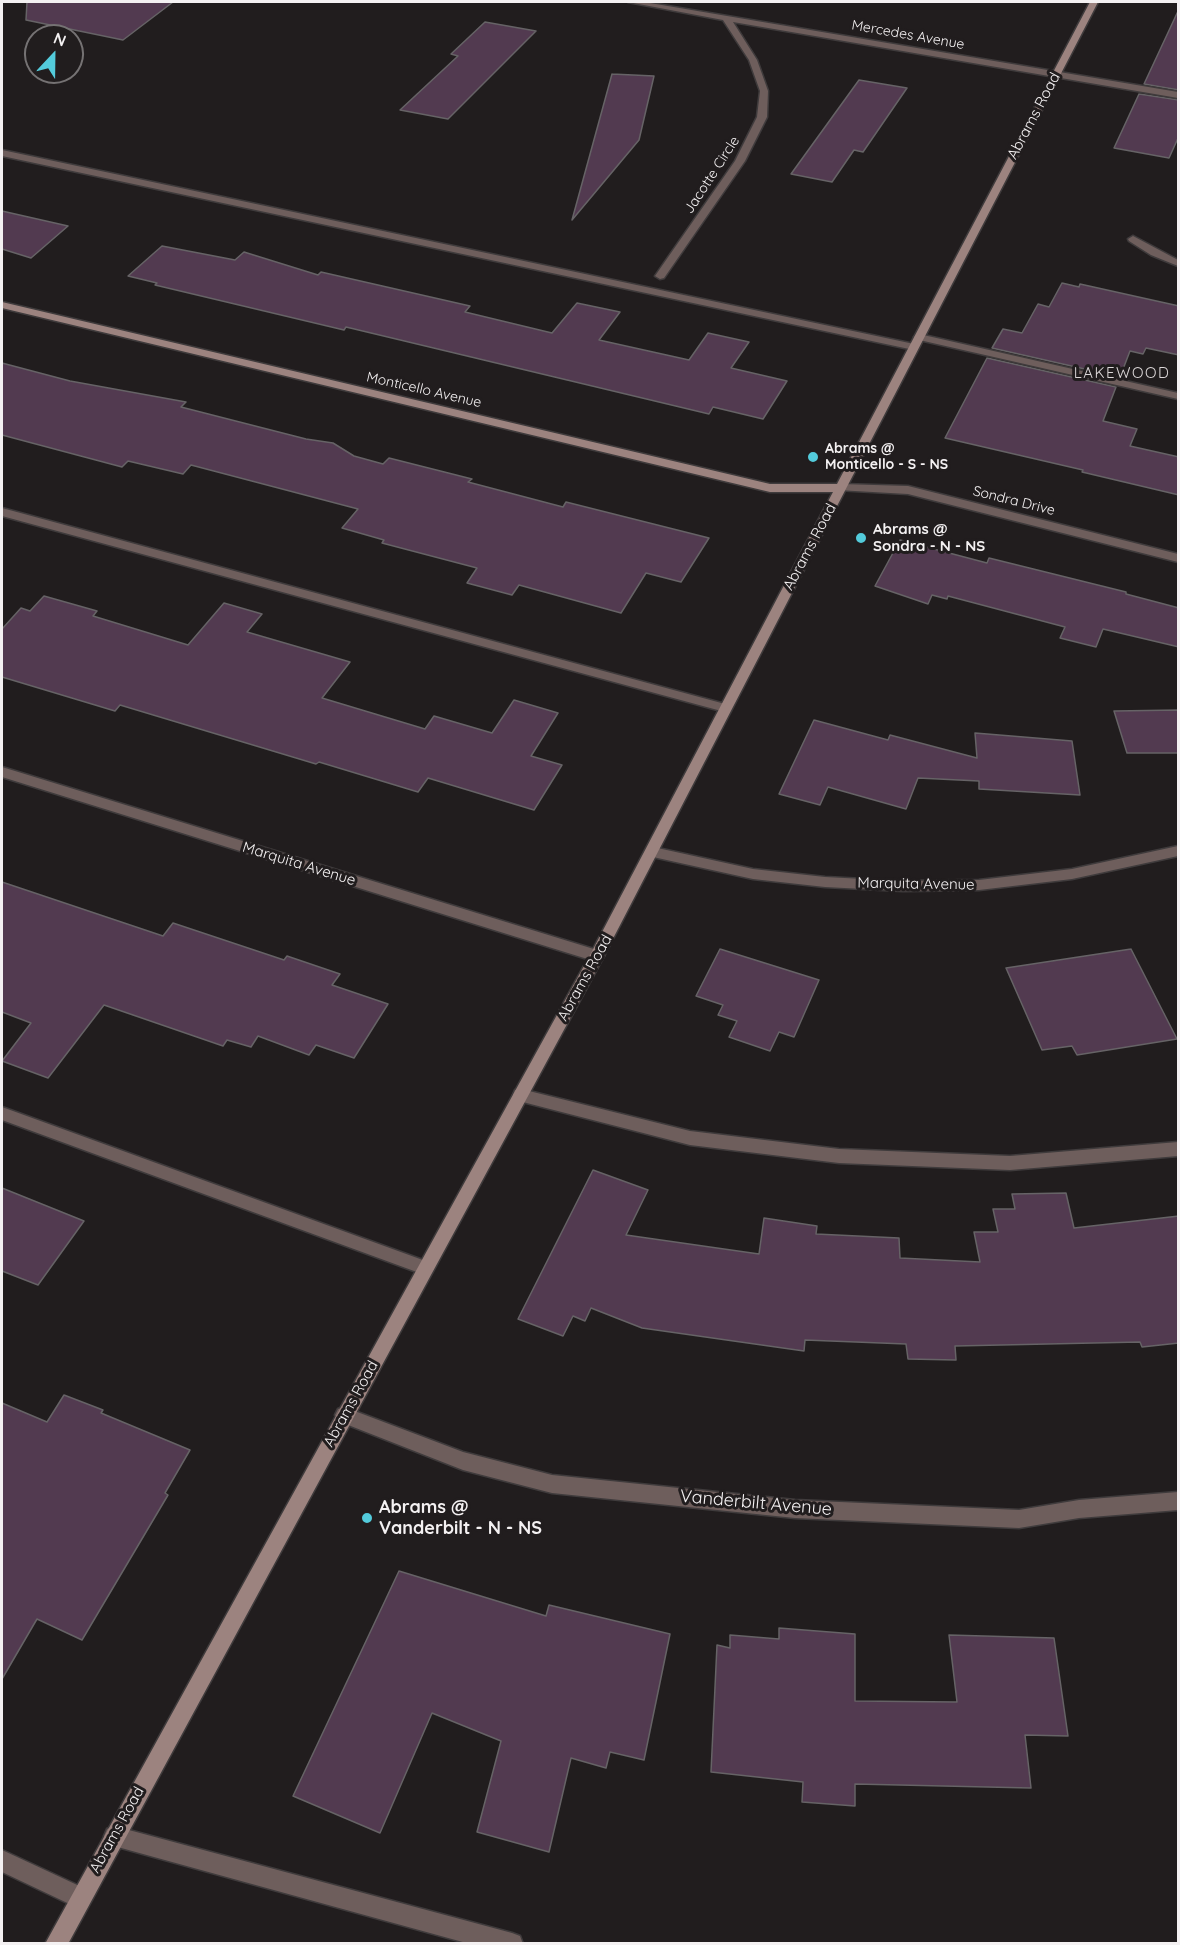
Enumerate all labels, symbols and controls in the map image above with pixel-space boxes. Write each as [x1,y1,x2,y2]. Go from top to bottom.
street label: Mercedes Avenue [850,17,966,53]
north arrow [24,24,84,84]
text: N [51,28,69,51]
street label: Abrams Road [1004,70,1064,162]
street label: Jacotte Circle [681,133,743,217]
district label: LAKEWOOD [1074,364,1170,382]
street label: Monticello Avenue [365,369,483,411]
place label: Abrams @ Monticello - S - NS [825,441,948,473]
marker: Abrams @ Monticello - S - NS [806,450,820,464]
street label: Sondra Drive [971,483,1057,519]
street label: Abrams Road [780,501,840,593]
place label: Abrams @ Sondra - N - NS [873,520,985,555]
marker: Abrams @ Sondra - N - NS [854,531,868,545]
street label: Marquita Avenue [240,838,358,890]
street label: Marquita Avenue [857,874,975,894]
street label: Abrams Road [554,932,616,1024]
street label: Abrams Road [320,1358,382,1450]
street label: Vanderbilt Avenue [679,1486,833,1520]
place label: Abrams @ Vanderbilt - N - NS [379,1497,542,1540]
marker: Abrams @ Vanderbilt - N - NS [360,1511,374,1525]
street label: Abrams Road [86,1784,148,1876]

